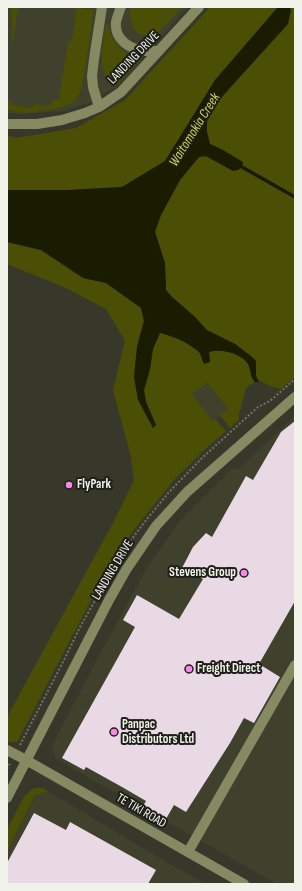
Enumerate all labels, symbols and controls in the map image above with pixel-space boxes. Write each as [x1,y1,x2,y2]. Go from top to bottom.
street label: LANDING DRIVE [105,28,163,88]
water label: Waitomokia Creek [166,90,224,170]
place label: FlyPark [77,477,111,493]
marker: FlyPark [64,480,74,490]
street label: LANDING DRIVE [89,537,137,603]
place label: Stevens Group [169,565,236,581]
marker: Stevens Group [239,568,249,578]
place label: Freight Direct [197,661,261,677]
marker: Freight Direct [184,664,194,674]
place label: Panpac Distributors Ltd [122,717,194,748]
marker: Panpac Distributors Ltd [109,727,119,737]
street label: TE TIKI ROAD [113,790,169,832]

